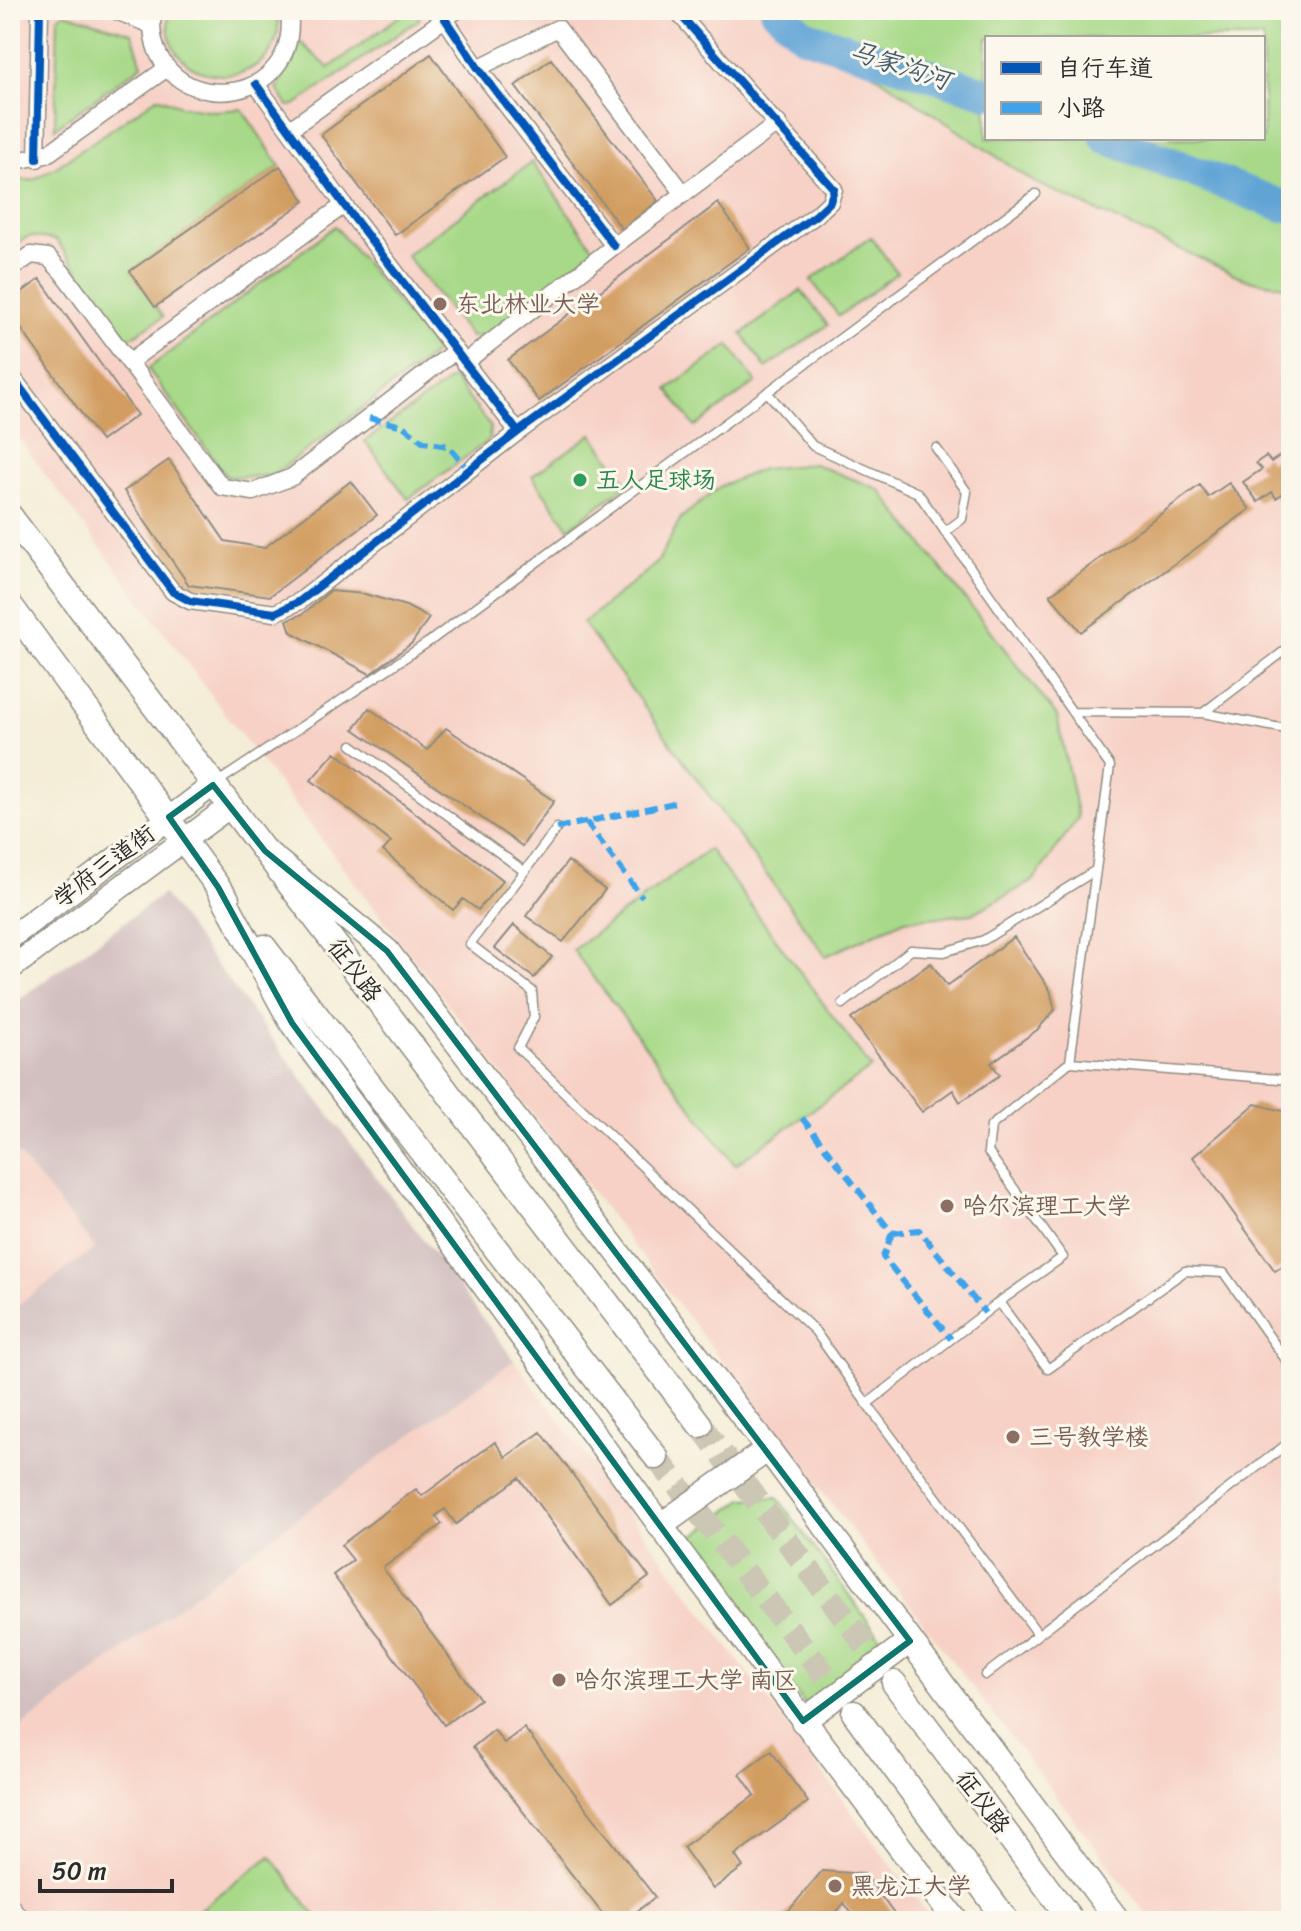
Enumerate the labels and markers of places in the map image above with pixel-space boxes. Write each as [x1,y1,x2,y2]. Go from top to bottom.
place label: 东北林业大学 [456,283,600,325]
marker: 东北林业大学 [431,295,449,313]
place label: 五人足球场 [596,459,716,501]
marker: 五人足球场 [571,471,589,489]
place label: 哈尔滨理工大学 [963,1185,1131,1227]
marker: 哈尔滨理工大学 [938,1197,956,1215]
place label: 三号教学楼 [1029,1416,1149,1458]
marker: 三号教学楼 [1004,1428,1022,1446]
place label: 哈尔滨理工大学 南区 [575,1659,797,1701]
marker: 哈尔滨理工大学 南区 [550,1671,568,1689]
place label: 黑龙江大学 [851,1865,971,1907]
marker: 黑龙江大学 [826,1877,844,1895]

